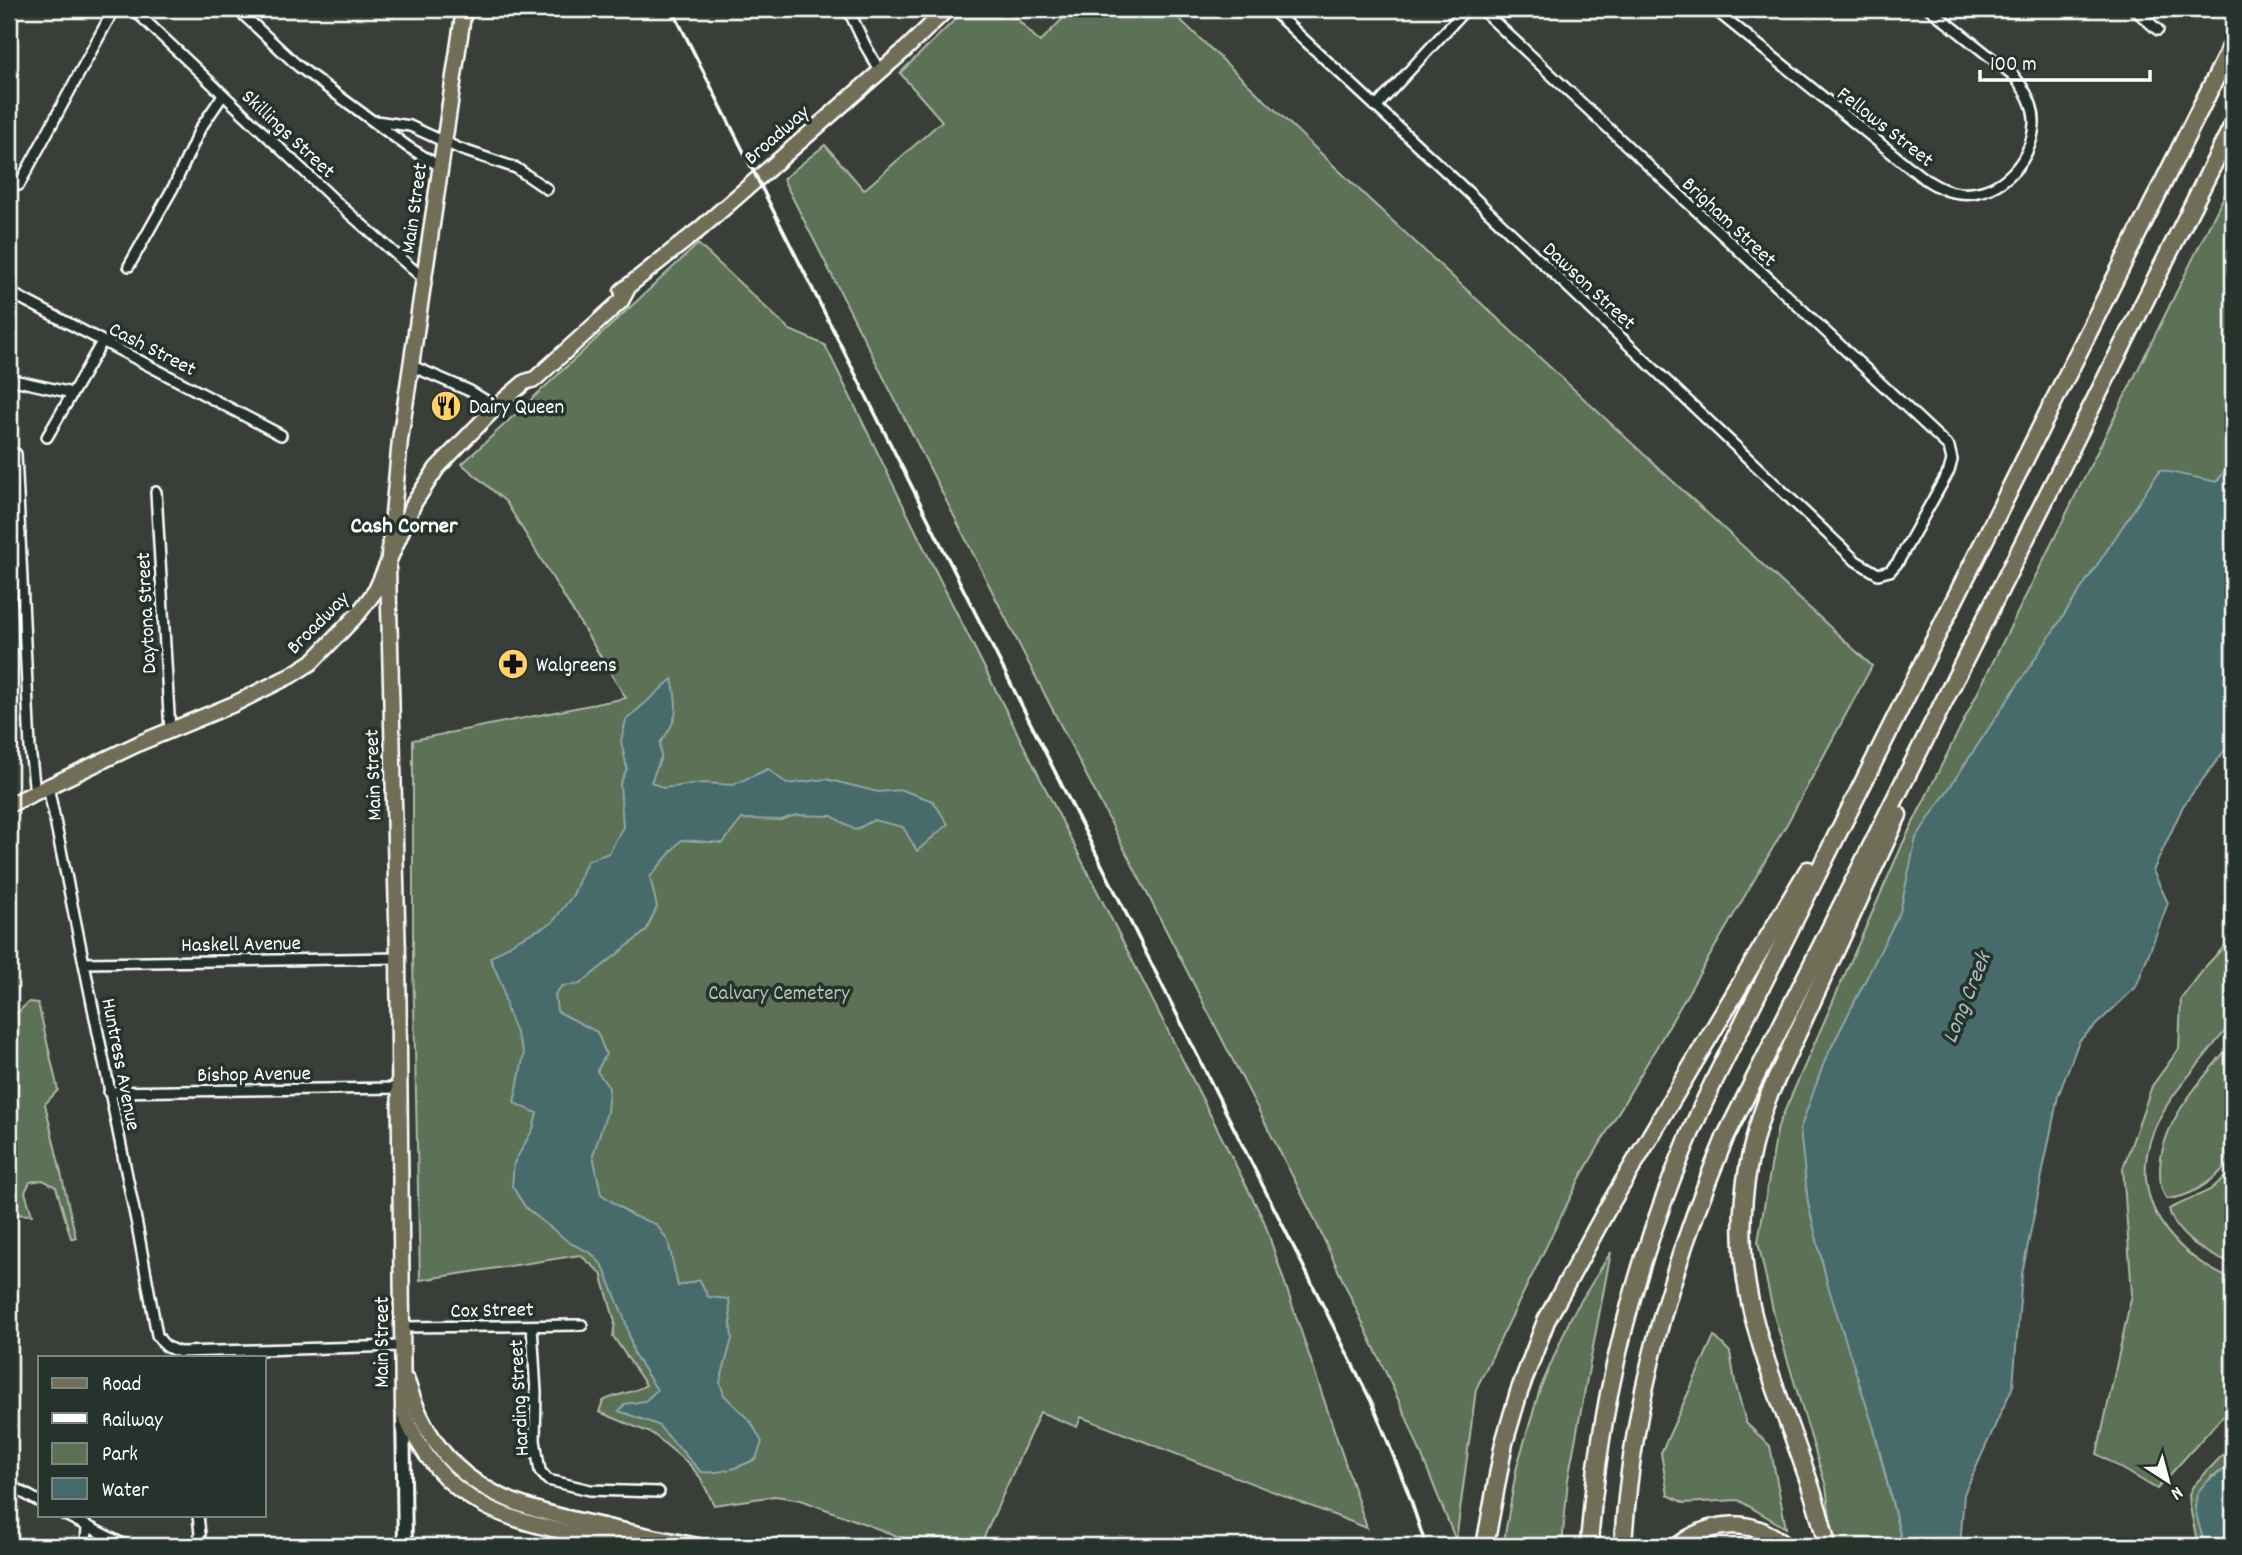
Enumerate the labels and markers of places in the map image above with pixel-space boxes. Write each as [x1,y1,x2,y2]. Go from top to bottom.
restaurant icon: Dairy Queen [429,389,463,423]
place label: Dairy Queen [469,394,564,424]
pharmacy icon: Walgreens [496,647,530,681]
place label: Walgreens [536,652,617,682]

